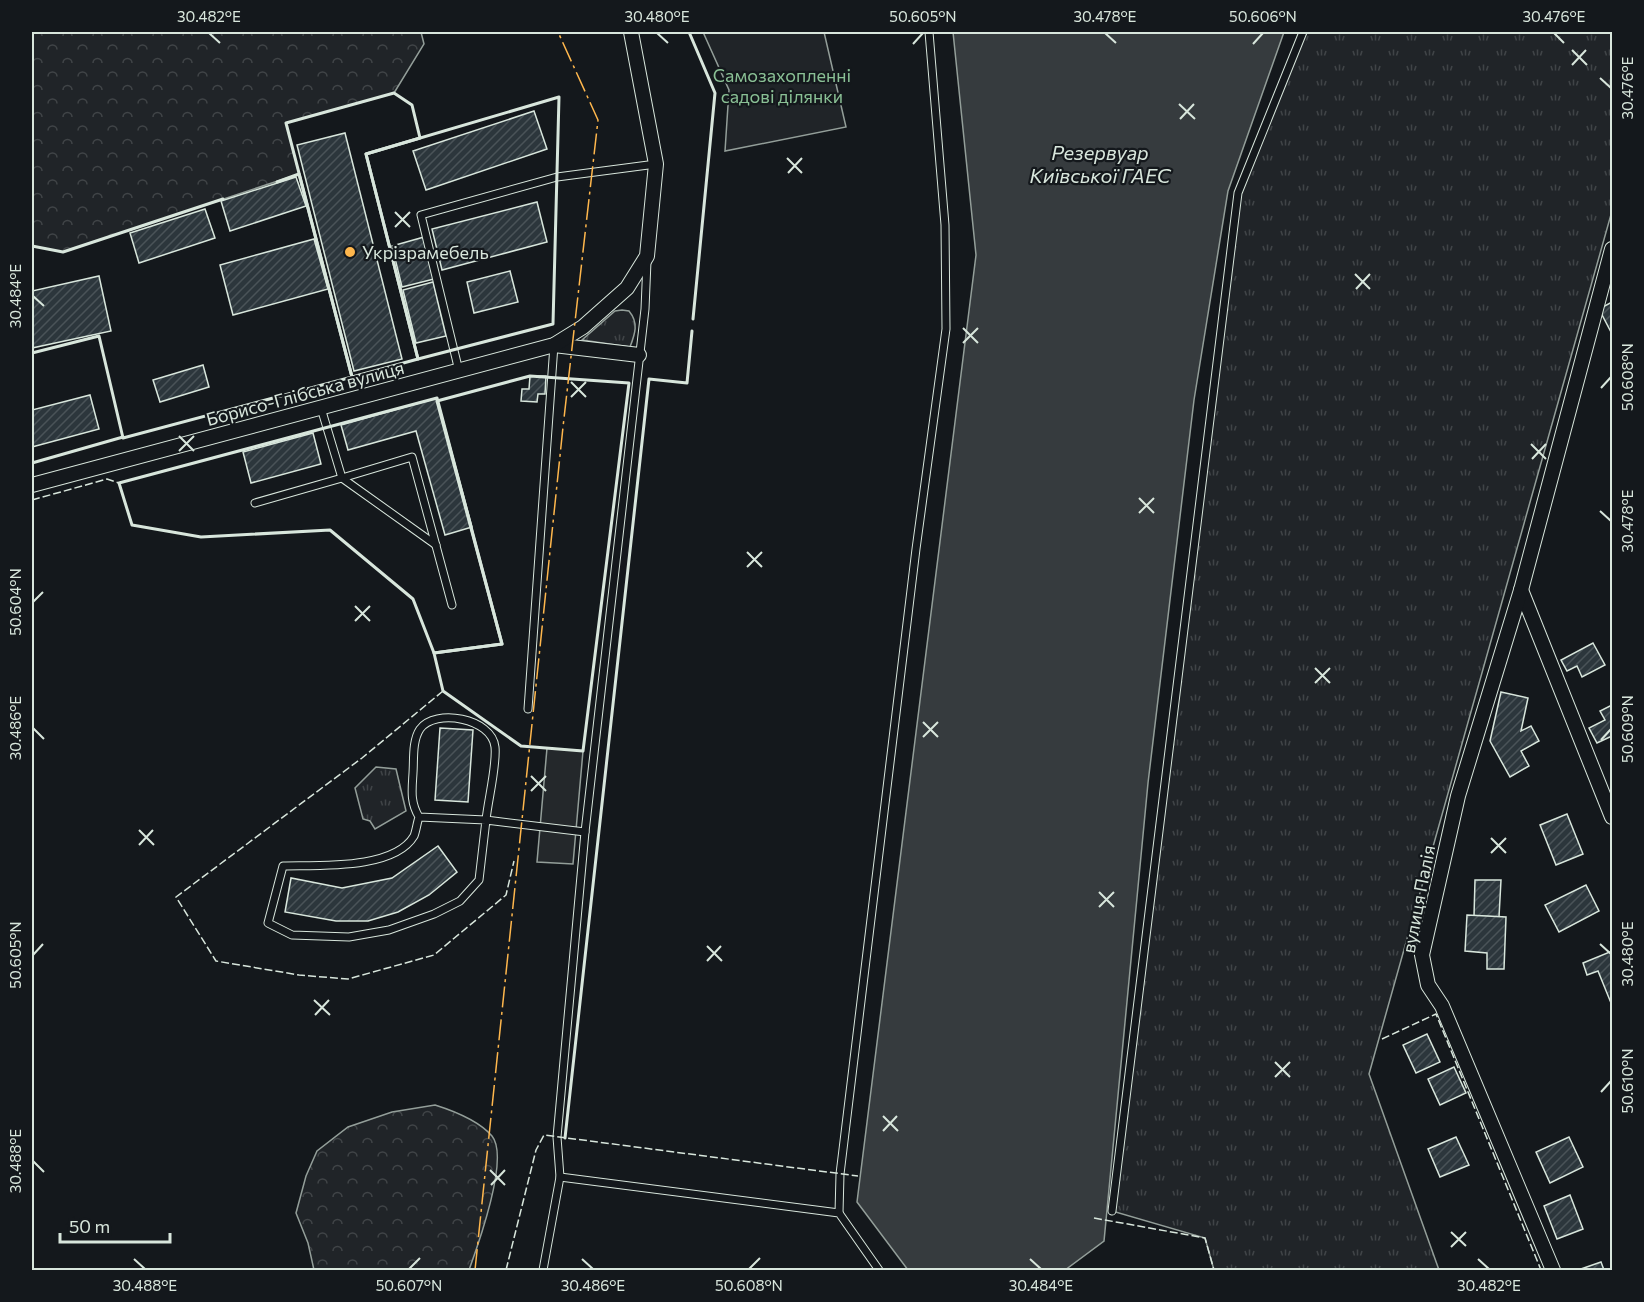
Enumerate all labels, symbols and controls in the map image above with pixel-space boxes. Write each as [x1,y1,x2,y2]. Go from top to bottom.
text: 30.482°E [177,7,241,25]
text: 30.480°E [624,7,690,25]
text: 50.605°N [889,7,957,25]
text: 30.478°E [1073,7,1137,25]
text: 50.606°N [1229,7,1297,25]
text: 30.476°E [1522,7,1586,25]
text: 30.476°E [1618,56,1636,120]
park label: Самозахопленні садові ділянки [713,64,851,107]
water label: Резервуар Київської ГАЕС [1030,140,1172,187]
place label: Укрізрамебель [362,241,489,263]
marker: Укрізрамебель [343,245,357,259]
text: 30.484°E [6,264,24,328]
text: 50.608°N [1618,343,1636,411]
street label: Борисо-Глібська вулиця [204,356,406,430]
text: 30.478°E [1618,489,1636,553]
text: 50.604°N [6,568,24,636]
text: 50.609°N [1618,695,1636,763]
text: 30.486°E [6,696,24,760]
street label: вулиця Палія [1397,843,1439,955]
text: 50.605°N [6,921,24,989]
text: 30.480°E [1618,921,1636,987]
text: 50.610°N [1618,1048,1636,1114]
text: 30.488°E [6,1129,24,1193]
scale bar [60,1206,170,1244]
text: 50 m [69,1215,110,1237]
text: 30.488°E [113,1276,177,1294]
text: 50.607°N [376,1276,442,1294]
text: 30.486°E [561,1276,625,1294]
text: 50.608°N [715,1276,783,1294]
text: 30.484°E [1009,1276,1073,1294]
text: 30.482°E [1457,1276,1521,1294]

